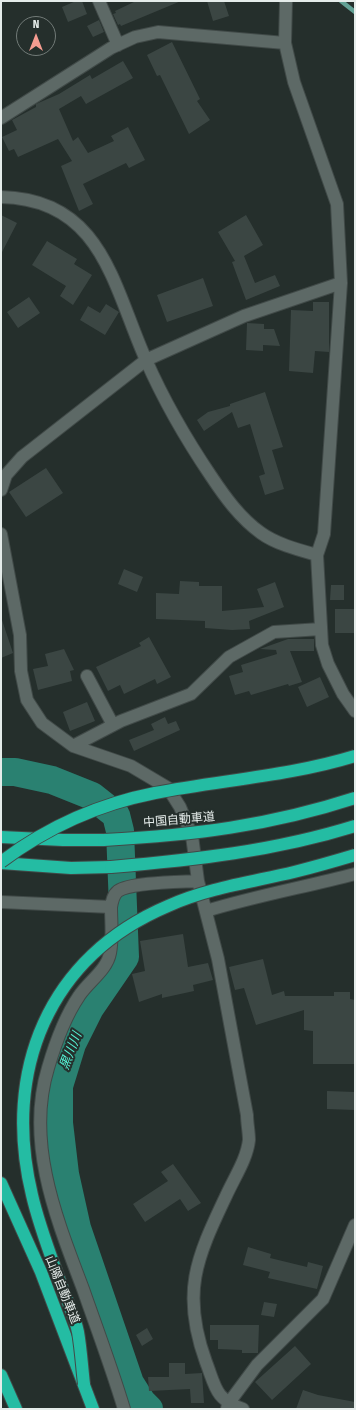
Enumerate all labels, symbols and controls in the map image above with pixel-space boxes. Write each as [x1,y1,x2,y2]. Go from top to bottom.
north arrow [16,16,56,56]
text: N [33,18,39,31]
street label: 中国自動車道 [143,810,215,830]
water label: 黒川川 [57,1030,85,1072]
street label: 山陽自動車道 [42,1254,82,1326]

